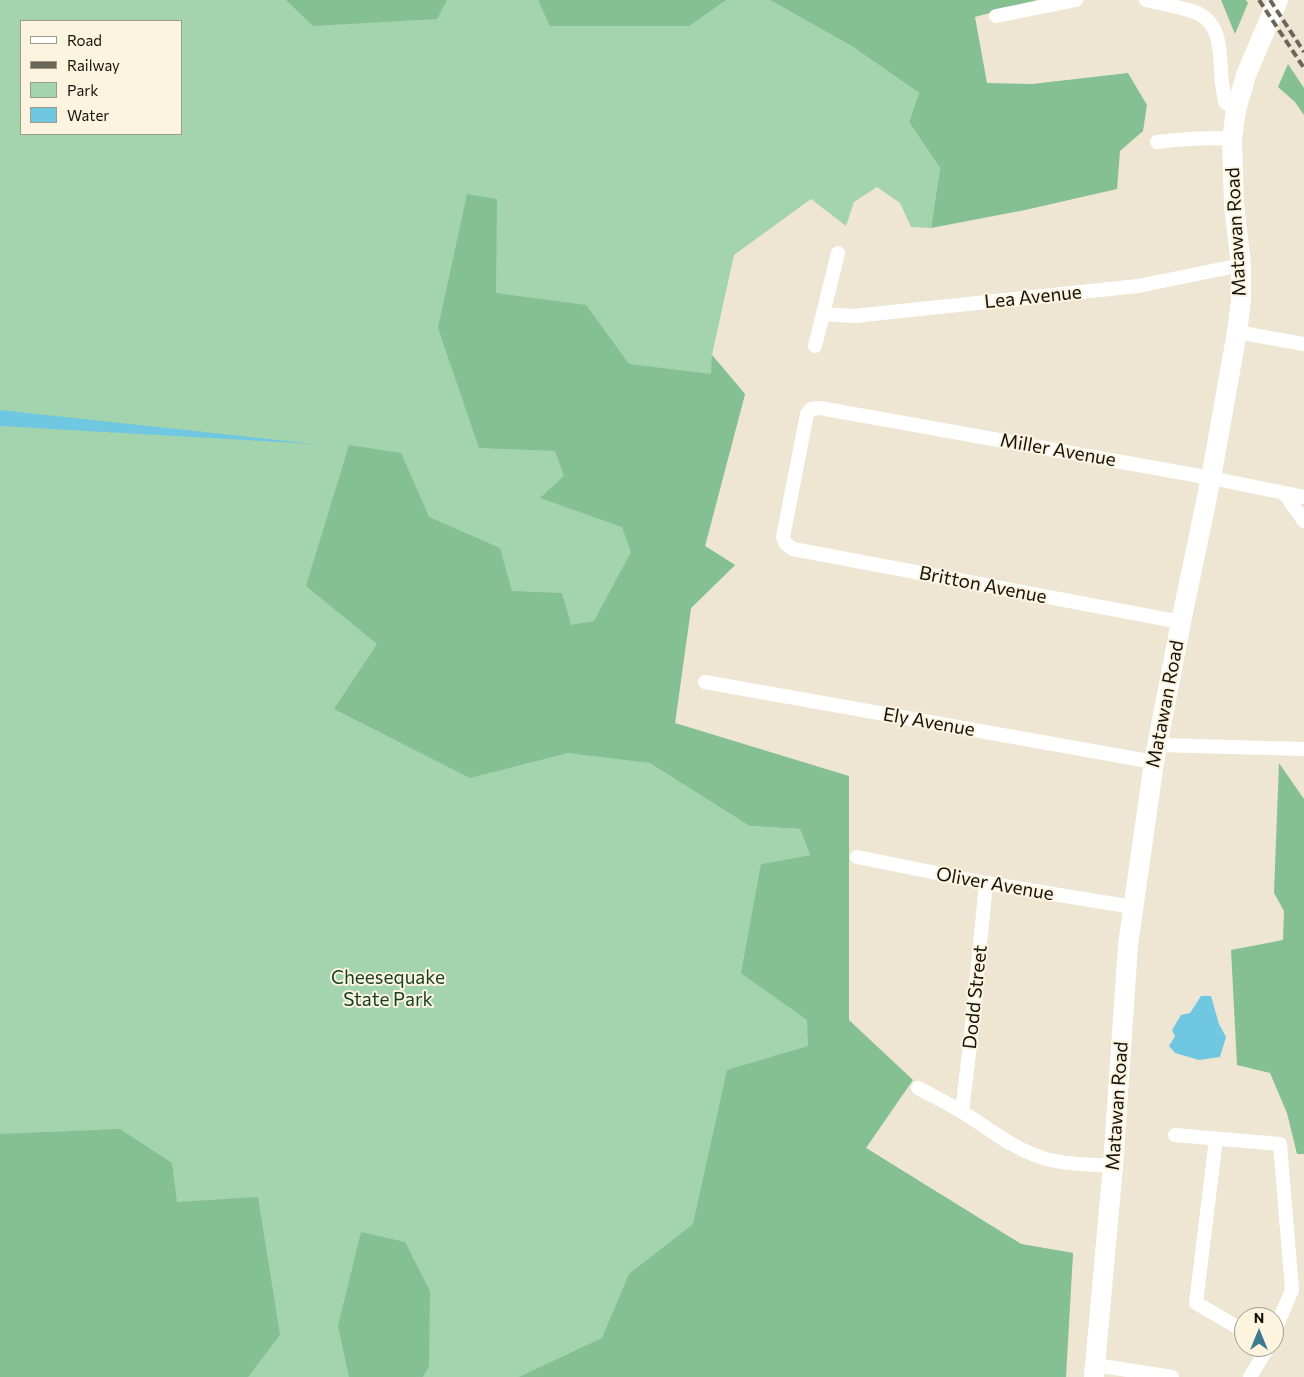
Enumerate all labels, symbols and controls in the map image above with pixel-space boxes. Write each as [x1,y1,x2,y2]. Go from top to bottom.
legend [20,20,182,135]
text: Road [67,31,102,49]
text: Railway [67,56,120,74]
text: Park [67,81,98,99]
text: Water [67,106,109,124]
street label: Matawan Road [1221,167,1251,297]
street label: Lea Avenue [983,281,1083,313]
street label: Miller Avenue [998,429,1118,471]
street label: Britton Avenue [917,561,1049,609]
street label: Matawan Road [1141,638,1189,770]
street label: Ely Avenue [881,703,977,741]
street label: Oliver Avenue [934,862,1056,906]
street label: Dodd Street [958,944,992,1050]
park label: Cheesequake State Park [331,967,445,1011]
street label: Matawan Road [1101,1041,1133,1171]
north arrow [1234,1307,1284,1357]
text: N [1254,1309,1264,1326]

